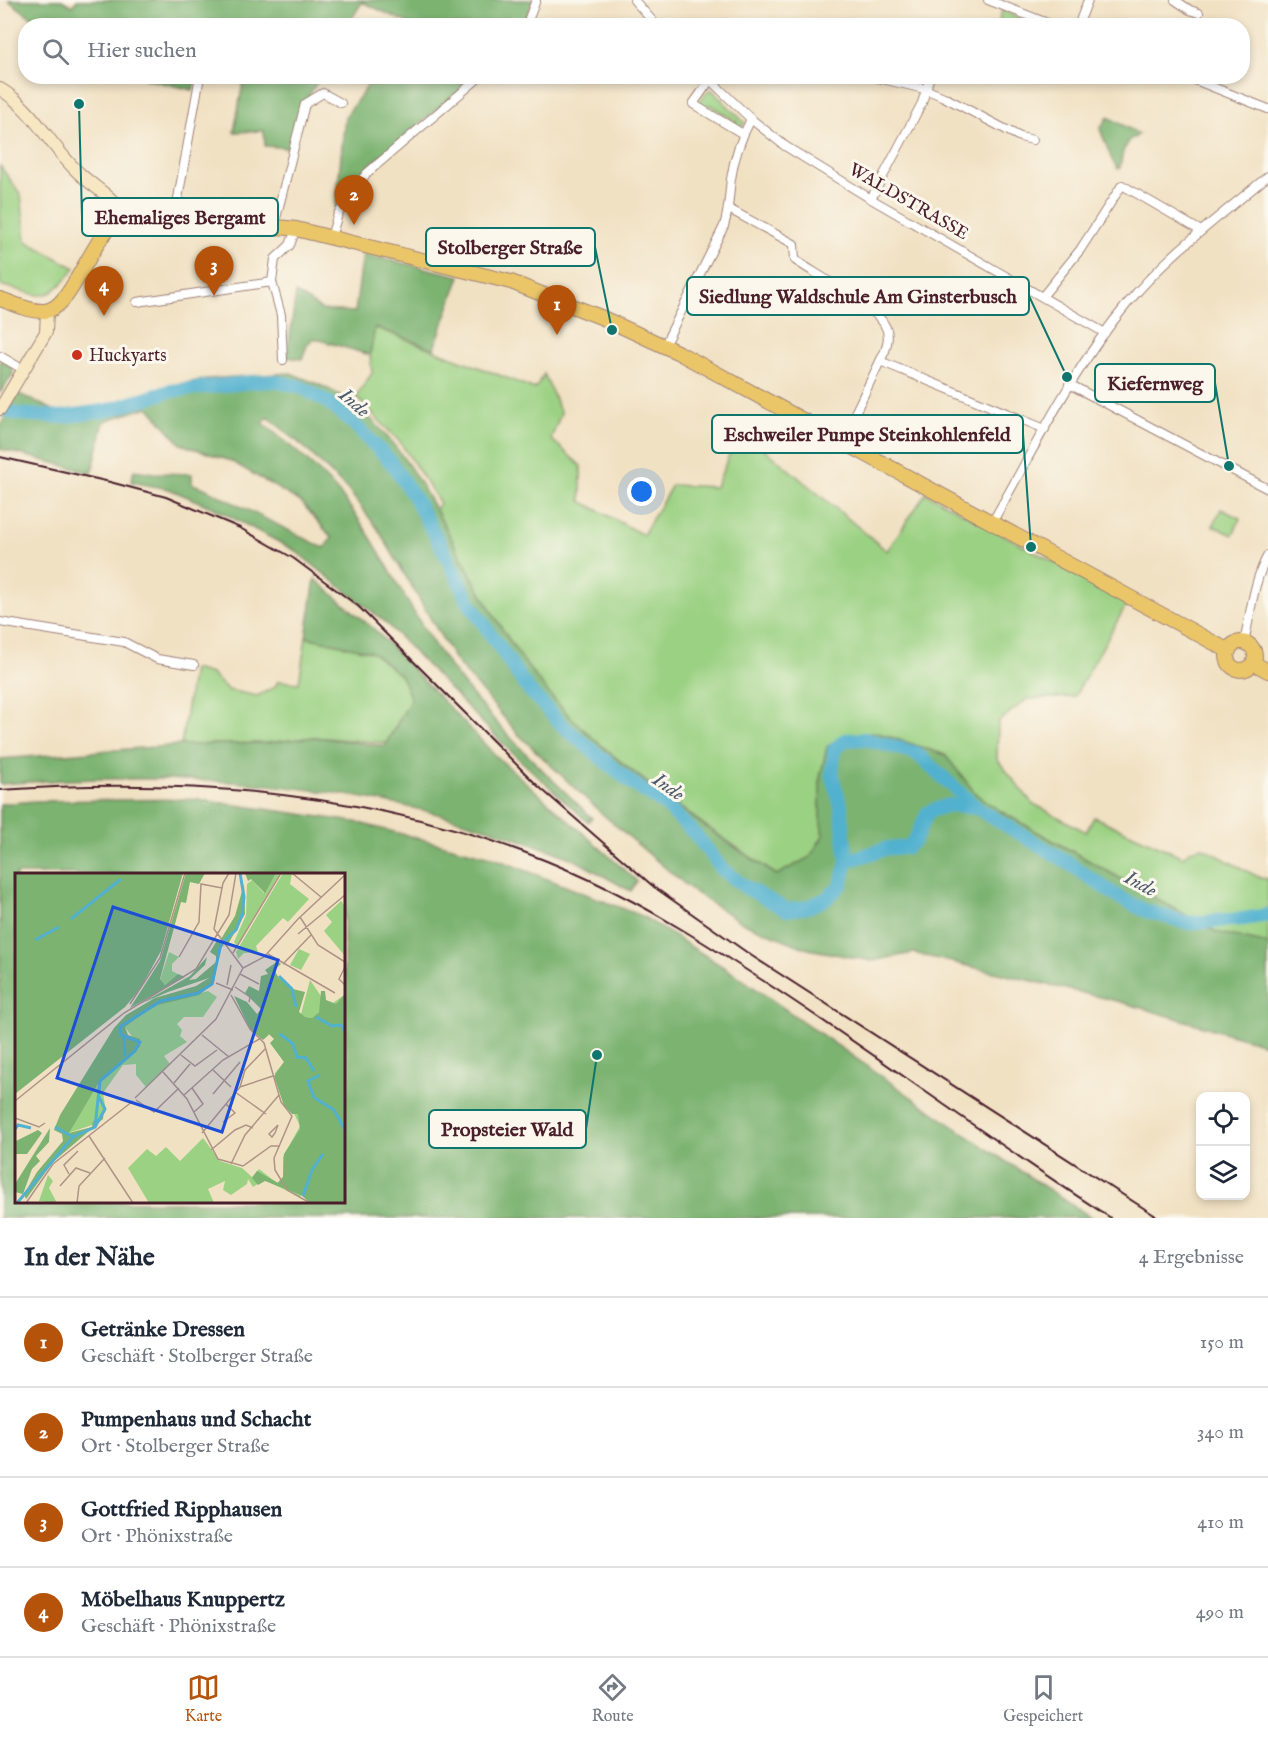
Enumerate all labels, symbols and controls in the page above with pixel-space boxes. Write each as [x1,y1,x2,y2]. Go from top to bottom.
search box [18,18,1250,84]
icon: search [39,35,72,68]
text: Hier suchen [87,37,197,65]
street label: WALDSTRASSE [844,159,972,246]
pin: 2 [334,176,374,225]
callout: Ehemaliges Bergamt [82,198,278,236]
text: Ehemaliges Bergamt [94,206,266,231]
callout: Stolberger Straße [426,228,595,266]
text: Stolberger Straße [438,236,583,261]
pin: 3 [194,246,234,296]
pin: 4 [84,266,124,316]
callout: Siedlung Waldschule Am Ginsterbusch [687,277,1029,315]
text: Siedlung Waldschule Am Ginsterbusch [699,285,1017,310]
pin: 1 [538,286,576,335]
place label: Huckyarts [89,345,167,368]
marker: Huckyarts [70,348,84,362]
callout: Kiefernweg [1095,364,1215,402]
text: Kiefernweg [1107,372,1204,397]
water label: Inde [333,382,375,424]
callout: Eschweiler Pumpe Steinkohlenfeld [712,415,1023,453]
text: Eschweiler Pumpe Steinkohlenfeld [723,423,1012,448]
your location [627,477,656,506]
water label: Inde [647,767,689,807]
water label: Inde [1119,865,1161,903]
inset map [15,873,345,1203]
map controls [1196,1092,1250,1200]
button: locate [1196,1092,1250,1146]
callout: Propsteier Wald [429,1110,586,1148]
text: Propsteier Wald [441,1118,574,1143]
button: layers [1196,1146,1250,1200]
text: In der Nähe [24,1241,155,1274]
text: 4 Ergebnisse [1139,1245,1244,1270]
text: Getränke Dressen [81,1316,245,1344]
text: 1 [40,1330,47,1355]
text: 150 m [1200,1330,1244,1355]
text: Geschäft · Stolberger Straße [81,1344,313,1369]
text: Pumpenhaus und Schacht [81,1406,311,1434]
text: 2 [39,1420,48,1445]
text: 340 m [1197,1420,1244,1445]
text: Ort · Stolberger Straße [81,1434,270,1459]
text: Gottfried Ripphausen [81,1496,282,1524]
text: 3 [40,1510,47,1535]
text: 410 m [1197,1510,1244,1535]
text: Ort · Phönixstraße [81,1524,233,1549]
text: Möbelhaus Knuppertz [81,1586,285,1614]
text: 4 [39,1600,48,1625]
text: 490 m [1196,1600,1244,1625]
text: Geschäft · Phönixstraße [81,1614,276,1639]
tab: Karte [185,1671,222,1727]
tab: Route [592,1671,634,1727]
tab: Gespeichert [1003,1671,1083,1727]

